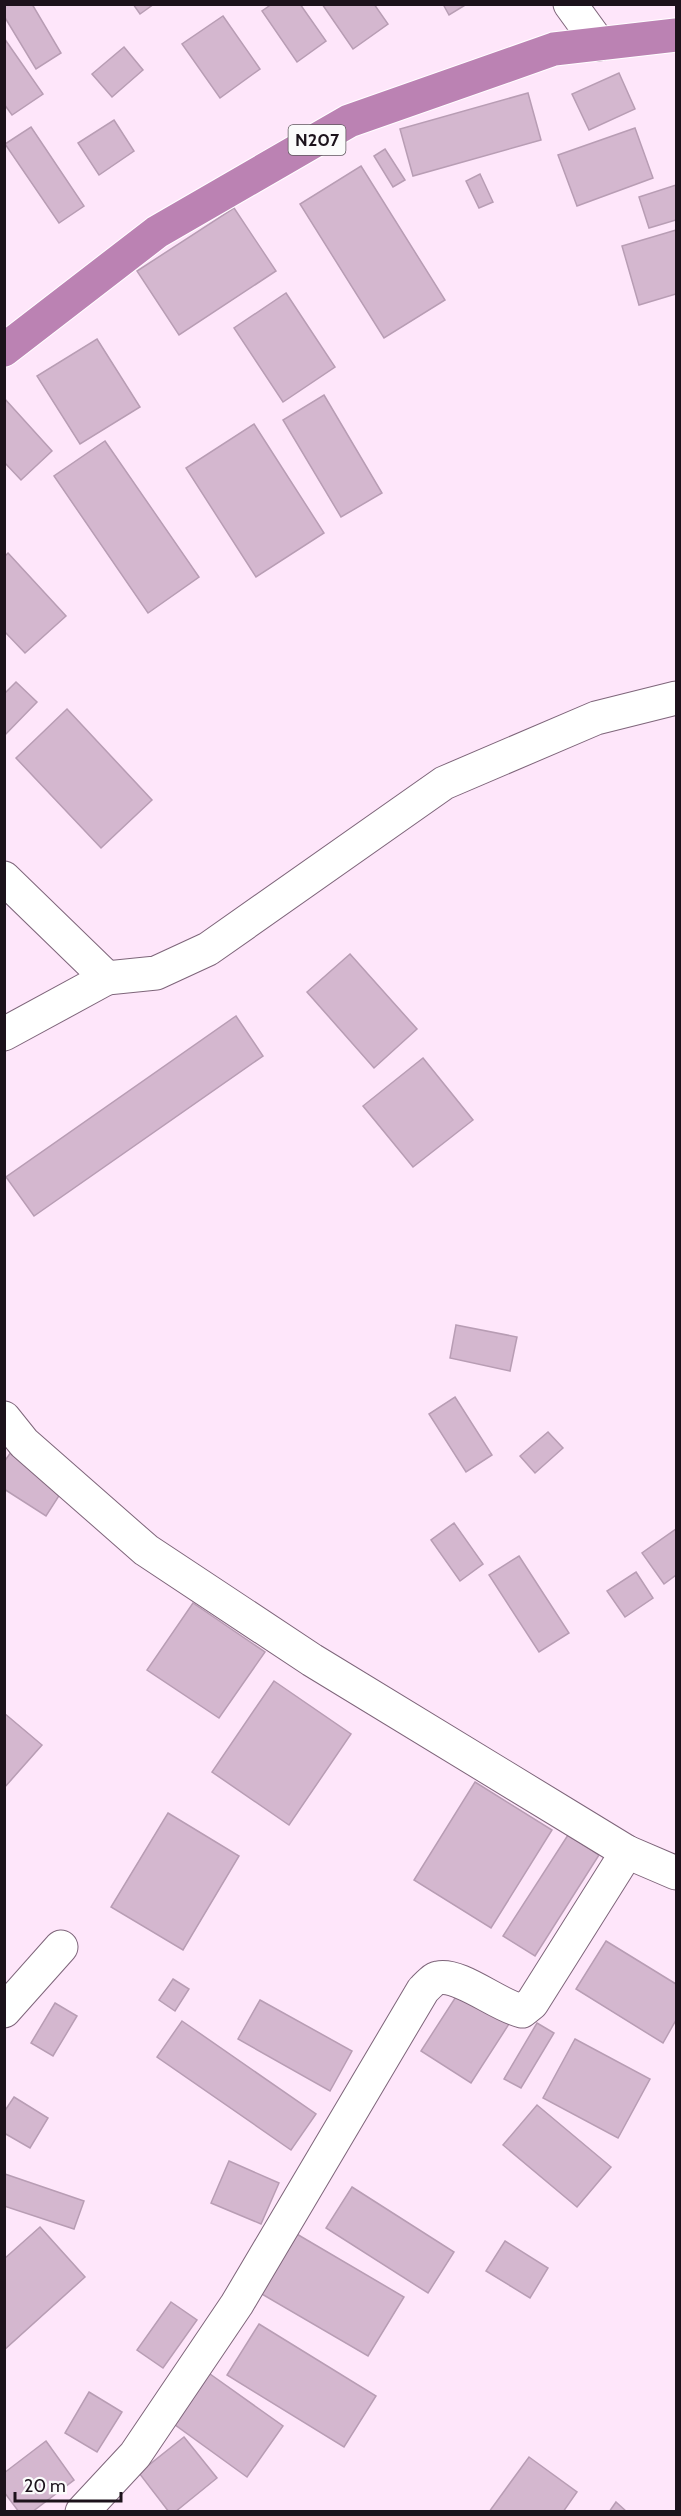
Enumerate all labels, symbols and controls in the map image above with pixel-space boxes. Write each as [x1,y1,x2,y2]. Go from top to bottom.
road number: N207 [288,125,346,155]
scale bar [15,2465,122,2503]
text: 20 m [24,2475,66,2497]

